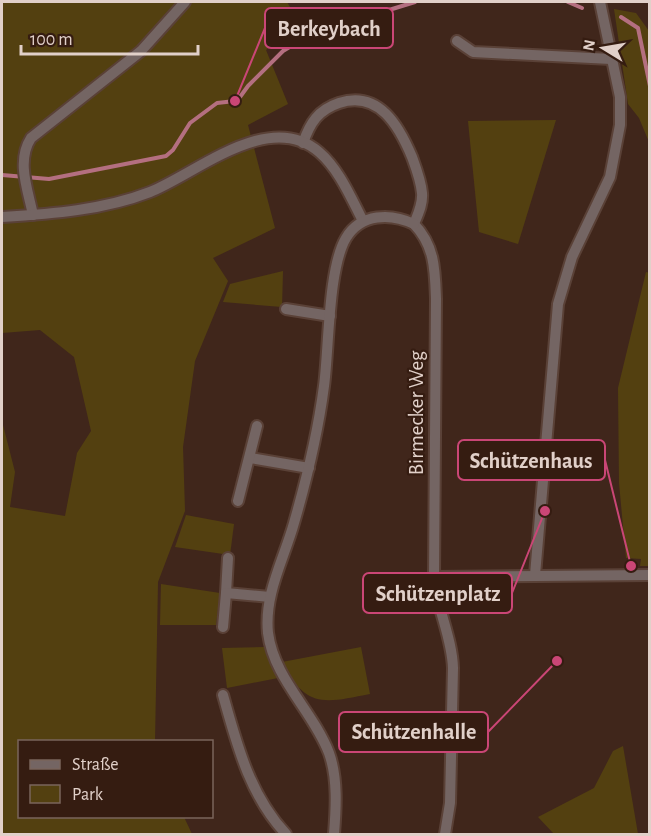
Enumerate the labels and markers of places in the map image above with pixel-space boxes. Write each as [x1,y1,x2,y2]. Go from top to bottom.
callout: Berkeybach [265,8,393,48]
callout: Schützenhaus [458,440,605,480]
callout: Schützenplatz [363,573,512,613]
callout: Schützenhalle [339,712,488,752]

